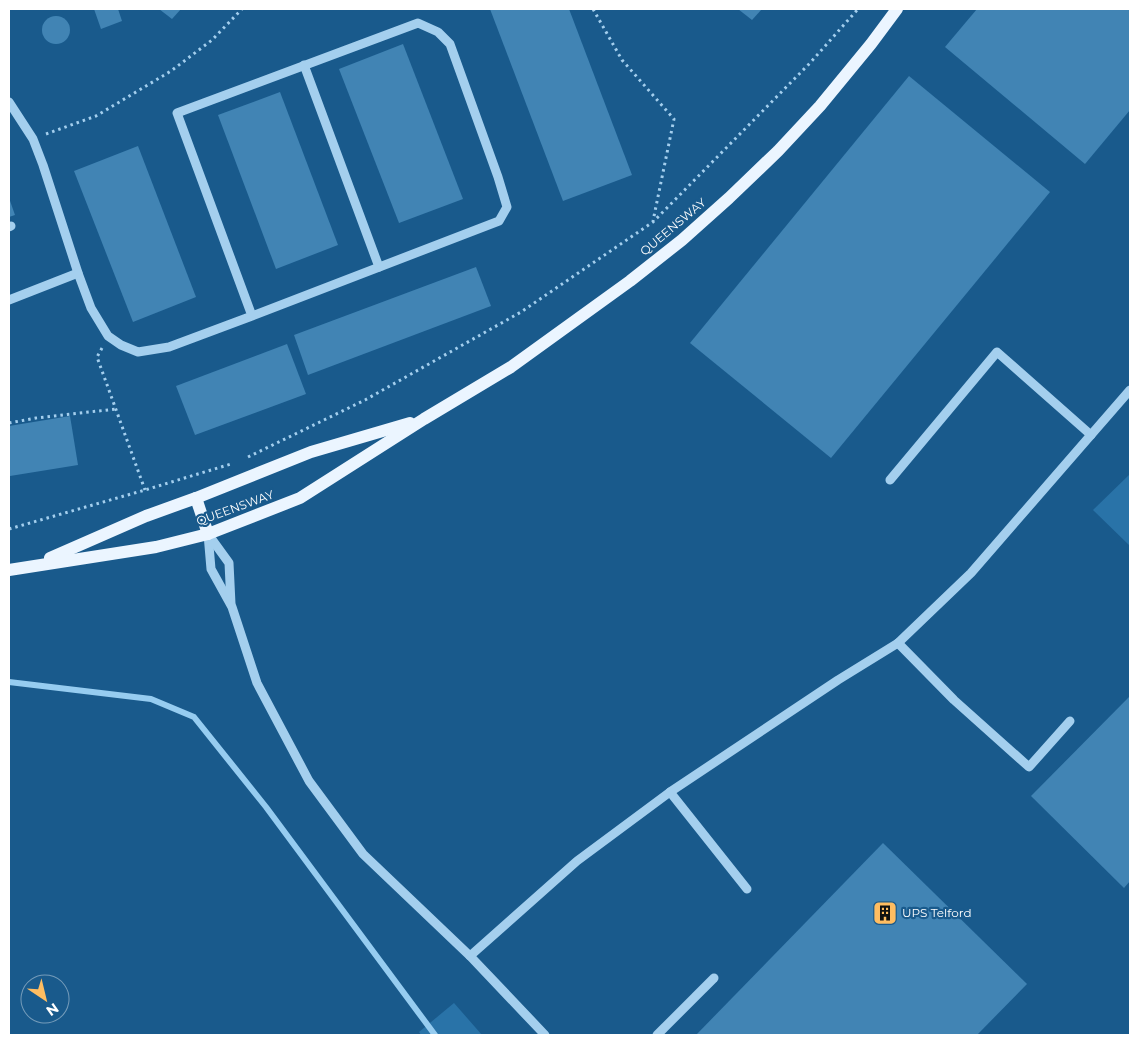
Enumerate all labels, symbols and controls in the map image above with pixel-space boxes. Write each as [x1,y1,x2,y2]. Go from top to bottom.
street label: QUEENSWAY [637,194,709,259]
street label: QUEENSWAY [194,486,276,528]
building icon: UPS Telford [872,900,898,926]
place label: UPS Telford [902,905,972,920]
north arrow [20,974,70,1024]
text: N [43,999,62,1020]

